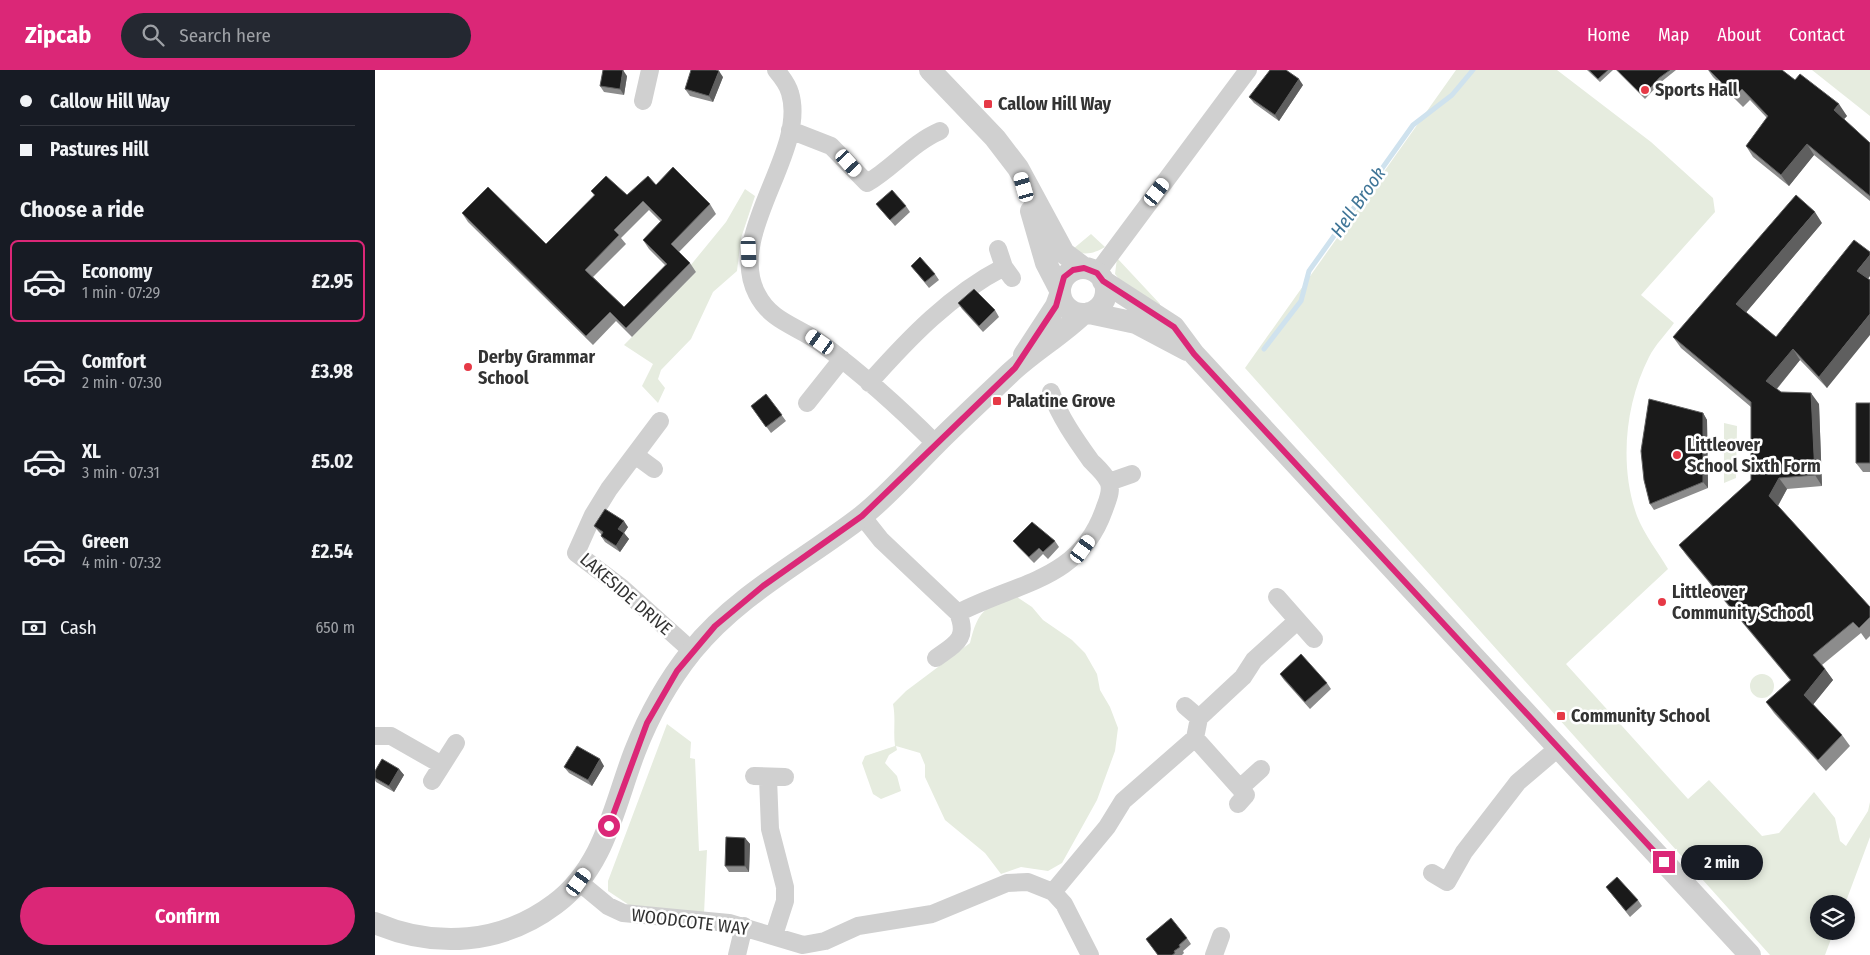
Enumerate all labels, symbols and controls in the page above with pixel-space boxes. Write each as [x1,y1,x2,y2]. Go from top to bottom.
search box [121,13,471,58]
text: Zipcab [25,21,91,49]
icon: search [139,21,167,49]
text: Search here [179,24,271,47]
text: Home [1587,24,1630,46]
text: Map [1658,24,1689,46]
text: About [1717,24,1761,46]
text: Contact [1789,24,1845,46]
place label: Sports Hall [1655,79,1738,101]
marker: Sports Hall [1639,84,1651,96]
text: Callow Hill Way [50,90,169,113]
place label: Callow Hill Way [998,93,1112,115]
marker: Callow Hill Way [982,98,994,110]
text: Pastures Hill [50,138,149,161]
car [833,147,864,179]
water label: Hell Brook [1325,162,1391,242]
car [1012,171,1035,203]
car [1141,176,1172,208]
text: Choose a ride [20,196,144,223]
car [740,237,757,267]
icon: car [22,259,67,304]
text: Economy [82,260,152,283]
text: £2.95 [312,270,353,293]
text: 1 min · 07:29 [82,283,160,302]
car [803,327,836,357]
place label: Derby Grammar School [478,346,595,389]
icon: car [22,349,67,394]
text: Comfort [82,350,146,373]
text: £3.98 [311,360,353,383]
marker: Derby Grammar School [462,361,474,373]
text: 2 min · 07:30 [82,373,162,392]
place label: Palatine Grove [1007,390,1115,412]
marker: Palatine Grove [991,395,1003,407]
place label: Littleover School Sixth Form [1687,434,1821,477]
icon: car [22,439,67,484]
text: XL [82,440,101,463]
marker: Littleover School Sixth Form [1671,449,1683,461]
text: £5.02 [312,450,353,473]
text: 3 min · 07:31 [82,463,160,482]
icon: car [22,529,67,574]
text: Green [82,530,129,553]
car [1068,532,1097,566]
text: £2.54 [311,540,353,563]
street label: LAKESIDE DRIVE [576,548,676,640]
text: 4 min · 07:32 [82,553,161,572]
place label: Littleover Community School [1672,581,1811,624]
marker: Littleover Community School [1656,596,1668,608]
icon: cash [20,614,48,642]
text: Cash [60,616,97,639]
text: 650 m [315,618,355,637]
place label: Community School [1571,705,1710,727]
marker: Community School [1555,710,1567,722]
route start [598,815,620,837]
callout: 2 min [1681,844,1764,880]
route end [1653,851,1675,873]
text: 2 min [1704,853,1740,872]
car [564,865,593,899]
button: Confirm [20,887,355,945]
map controls [1810,895,1855,940]
button: layers [1810,895,1855,940]
street label: WOODCOTE WAY [630,904,750,940]

